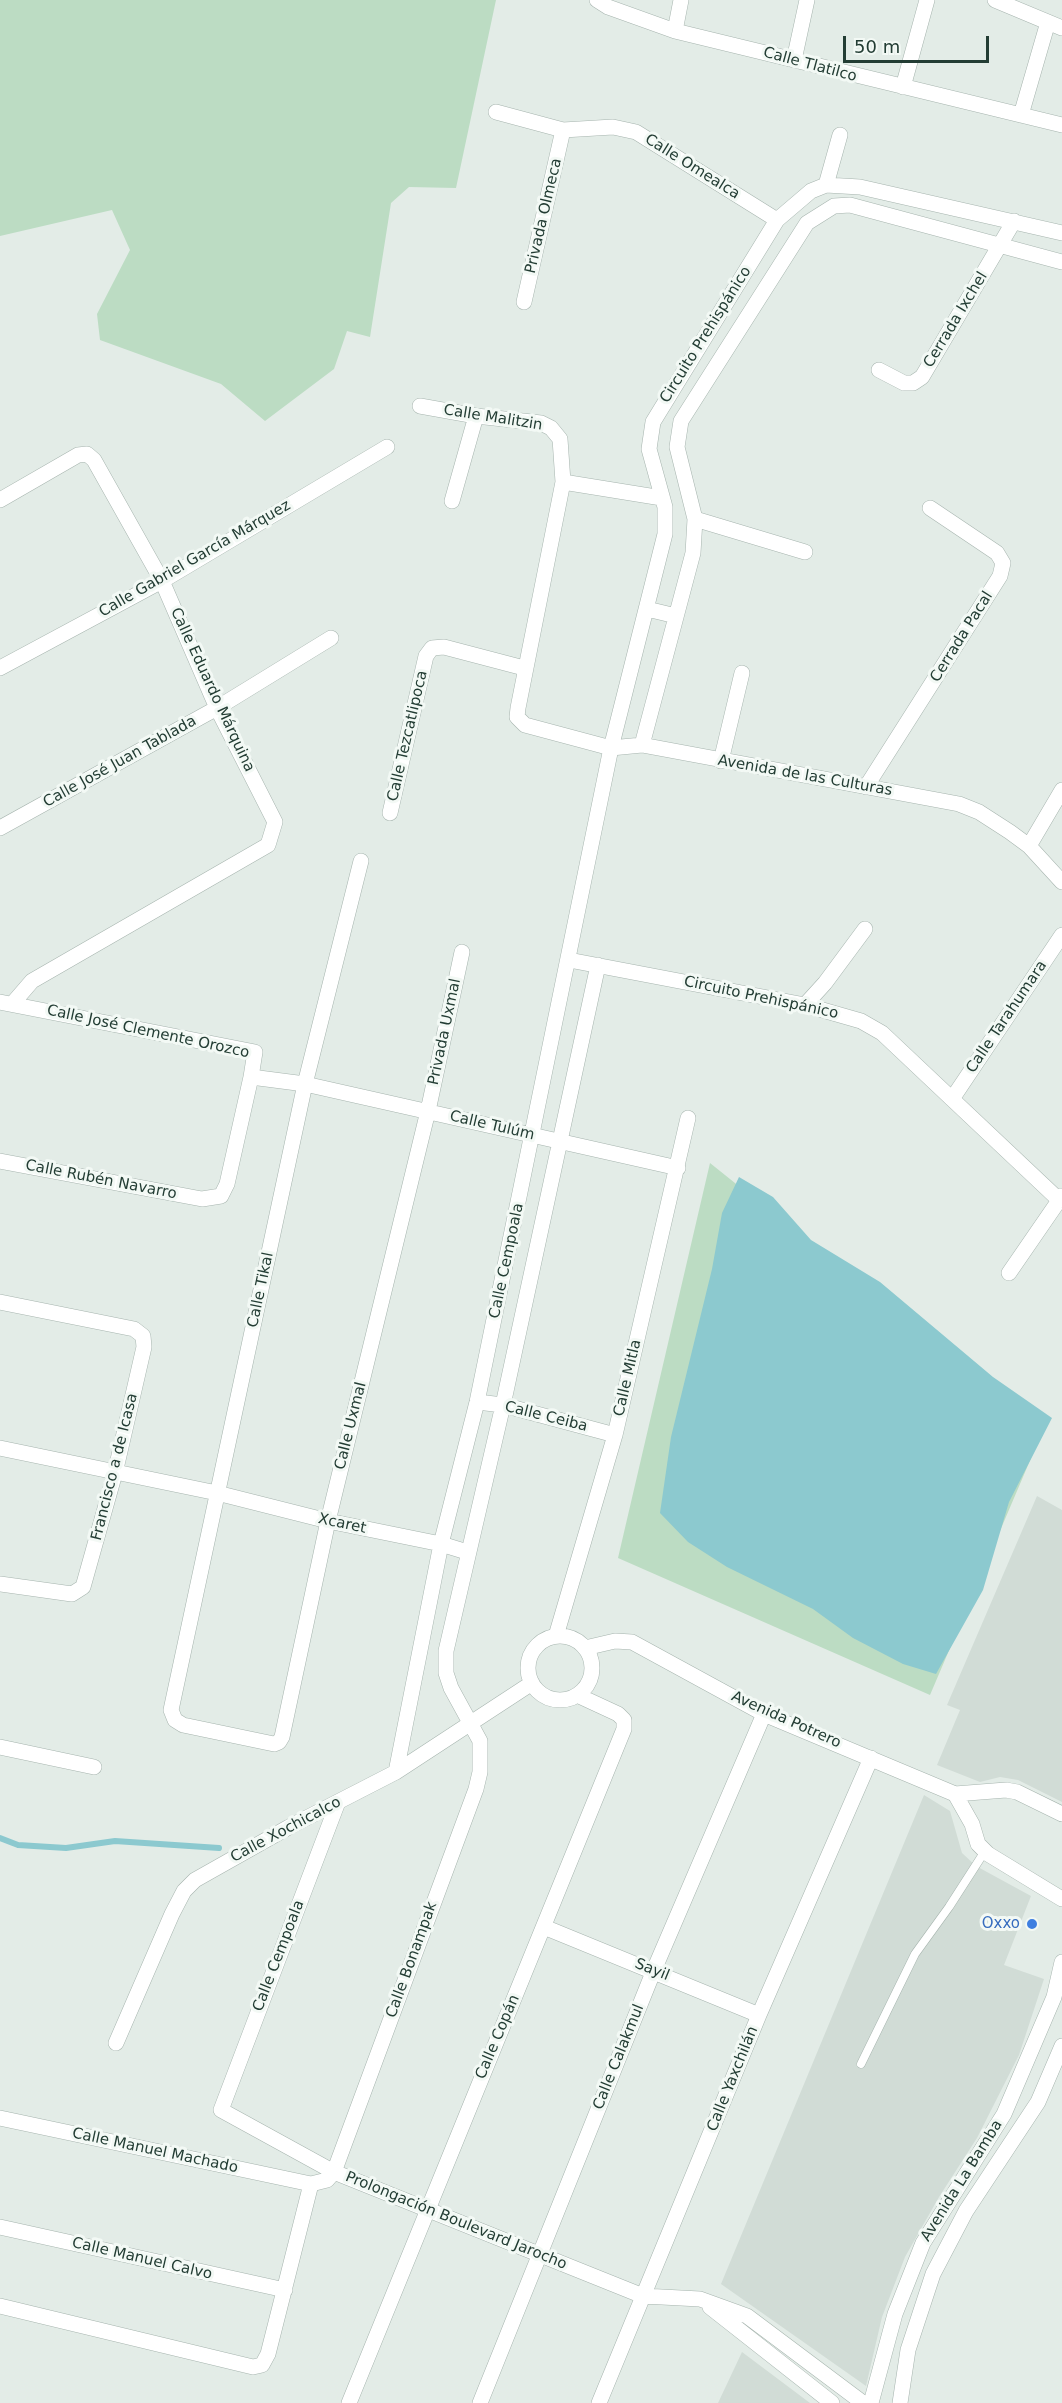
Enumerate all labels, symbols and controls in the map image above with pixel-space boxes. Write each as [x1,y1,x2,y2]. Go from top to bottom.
scale bar [846,24,992,62]
text: 50 m [854,36,900,57]
street label: Calle Tlatilco [761,44,859,86]
street label: Calle Omealca [641,131,743,203]
street label: Privada Olmeca [522,157,566,275]
street label: Circuito Prehispánico [657,263,755,407]
street label: Cerrada Ixchel [920,269,992,371]
street label: Calle Malitzin [442,401,544,435]
street label: Calle Gabriel García Márquez [96,497,294,621]
street label: Cerrada Pacal [927,588,997,686]
street label: Calle Eduardo Márquina [166,605,258,775]
street label: Calle Tezcatlipoca [384,669,432,803]
street label: Calle José Juan Tablada [40,712,200,812]
street label: Avenida de las Culturas [716,752,894,800]
street label: Calle Tarahumara [963,957,1051,1077]
street label: Circuito Prehispánico [682,973,840,1023]
street label: Privada Uxmal [425,977,465,1087]
street label: Calle José Clemente Orozco [45,1002,251,1062]
street label: Calle Tulúm [448,1107,536,1145]
street label: Calle Rubén Navarro [24,1157,178,1203]
street label: Calle Cempoala [486,1202,528,1320]
street label: Calle Tikal [244,1251,278,1329]
street label: Calle Mitla [610,1338,646,1418]
street label: Calle Uxmal [331,1380,371,1472]
street label: Francisco a de Icasa [88,1391,142,1543]
street label: Calle Ceiba [503,1398,589,1436]
street label: Xcaret [316,1510,368,1538]
street label: Avenida Potrero [728,1688,844,1752]
street label: Calle Xochicalco [228,1793,344,1867]
street label: Calle Cempoala [250,1898,308,2014]
street label: Calle Bonampak [383,1900,441,2020]
place label: Oxxo [982,1915,1020,1933]
marker: Oxxo [1025,1917,1039,1931]
street label: Sayil [632,1955,672,1985]
street label: Calle Copán [472,1992,524,2082]
street label: Calle Calakmul [590,2002,648,2112]
street label: Calle Yaxchilán [704,2024,762,2134]
street label: Avenida La Bamba [917,2117,1007,2245]
street label: Calle Manuel Machado [70,2125,240,2177]
street label: Prolongación Boulevard Jarocho [343,2168,569,2274]
street label: Calle Manuel Calvo [70,2234,214,2284]

